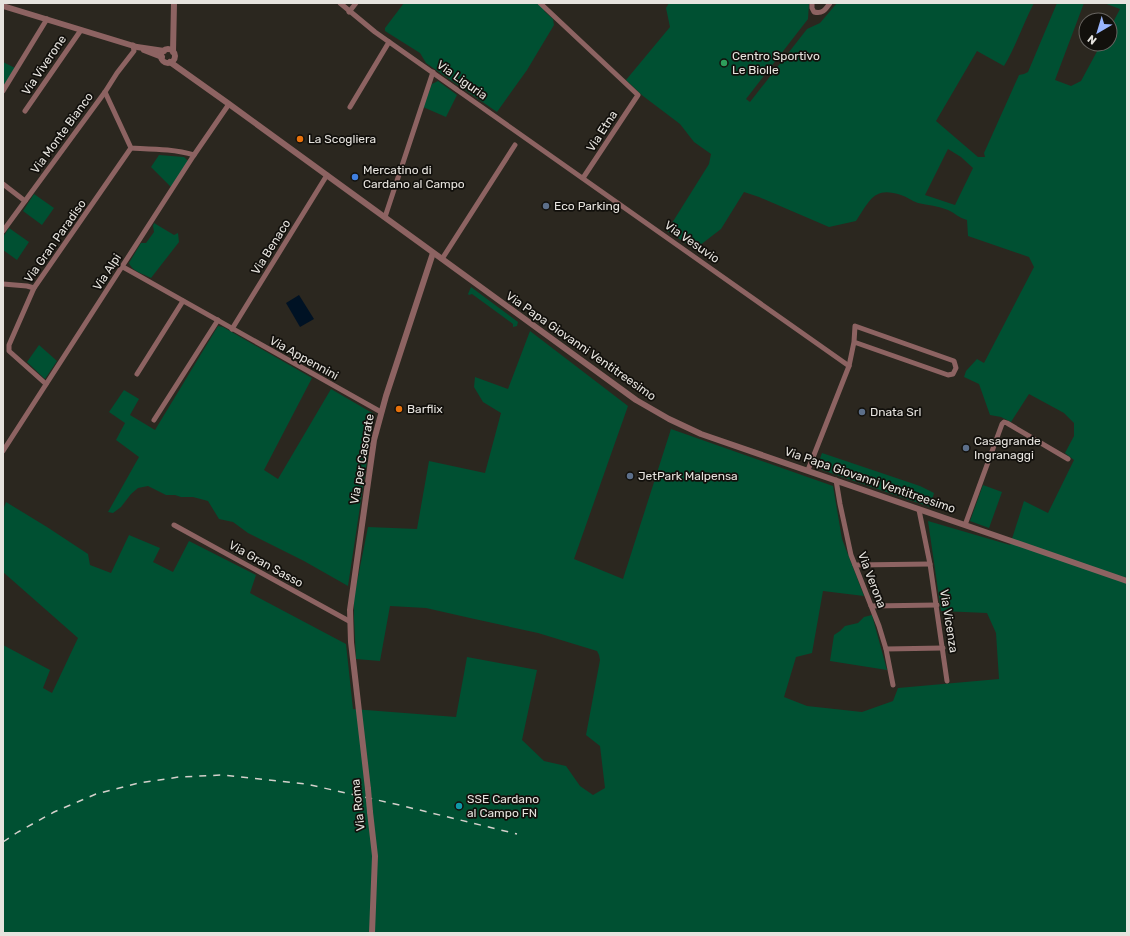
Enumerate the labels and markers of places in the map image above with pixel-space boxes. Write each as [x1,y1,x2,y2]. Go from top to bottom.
place label: Centro Sportivo Le Biolle [732,49,820,77]
marker: Centro Sportivo Le Biolle [719,58,729,68]
place label: La Scogliera [308,132,376,146]
marker: La Scogliera [295,134,305,144]
place label: Mercatino di Cardano al Campo [363,163,465,191]
marker: Mercatino di Cardano al Campo [350,172,360,182]
place label: Eco Parking [554,199,620,213]
marker: Eco Parking [541,201,551,211]
place label: Barflix [407,402,443,416]
marker: Barflix [394,404,404,414]
place label: Dnata Srl [870,405,921,419]
marker: Dnata Srl [857,407,867,417]
place label: Casagrande Ingranaggi [974,434,1041,462]
marker: Casagrande Ingranaggi [961,443,971,453]
place label: JetPark Malpensa [638,469,738,483]
marker: JetPark Malpensa [625,471,635,481]
place label: SSE Cardano al Campo FN [467,792,539,820]
marker: SSE Cardano al Campo FN [454,801,464,811]

